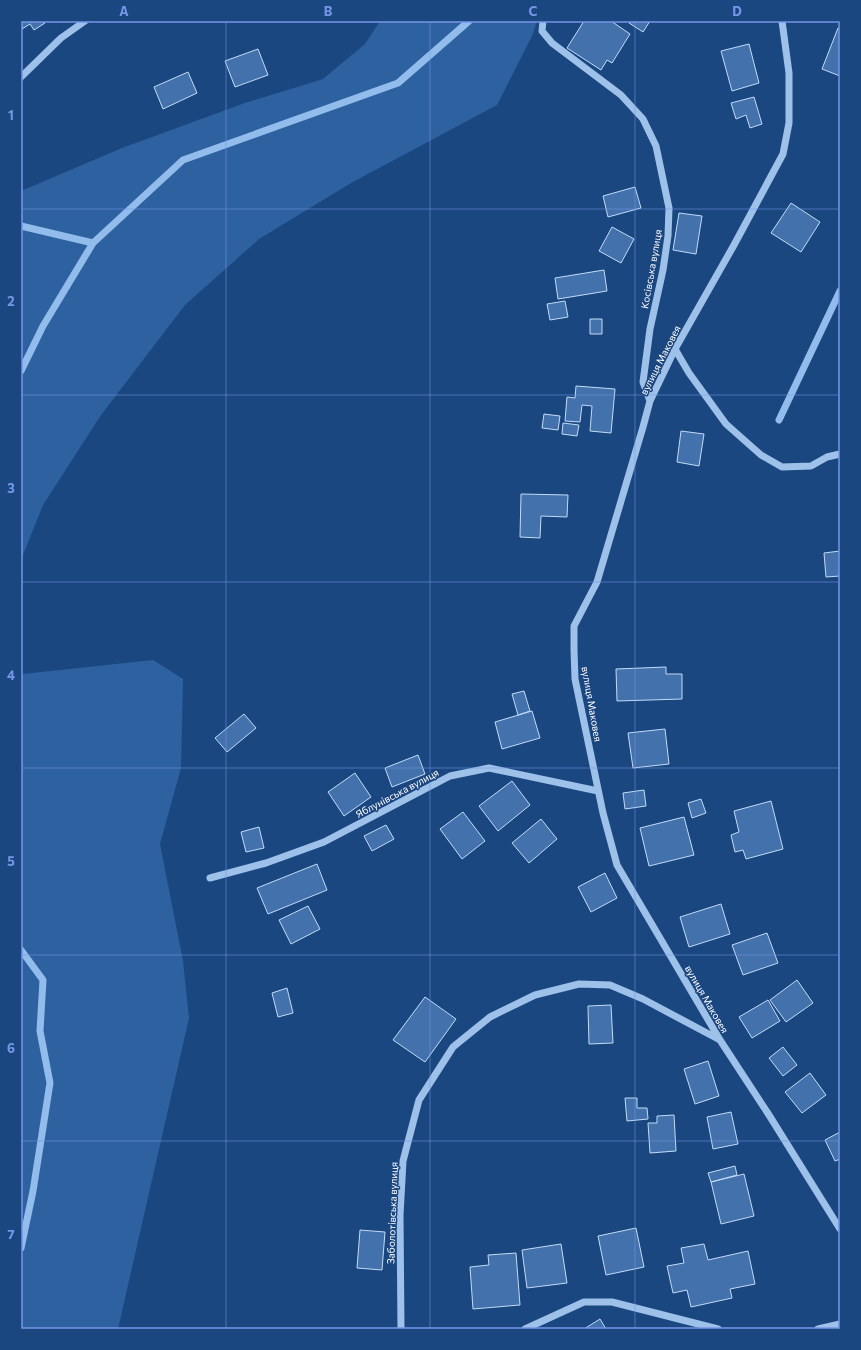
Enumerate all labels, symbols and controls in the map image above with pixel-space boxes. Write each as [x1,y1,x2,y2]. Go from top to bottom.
text: A [119,3,129,19]
text: B [324,3,333,19]
text: C [529,3,538,19]
text: D [732,3,742,19]
text: 1 [8,107,14,123]
street label: Косівська вулиця [638,228,664,310]
text: 2 [7,293,15,309]
street label: вулиця Маковея [637,323,683,397]
text: 3 [7,480,15,496]
street label: вулиця Маковея [579,665,605,743]
text: 4 [7,667,15,683]
street label: Яблунівська вулиця [353,766,441,820]
text: 5 [7,853,15,869]
street label: вулиця Маковея [683,963,731,1035]
text: 6 [7,1040,15,1056]
street label: Заболотівська вулиця [384,1162,400,1264]
text: 7 [7,1226,15,1242]

